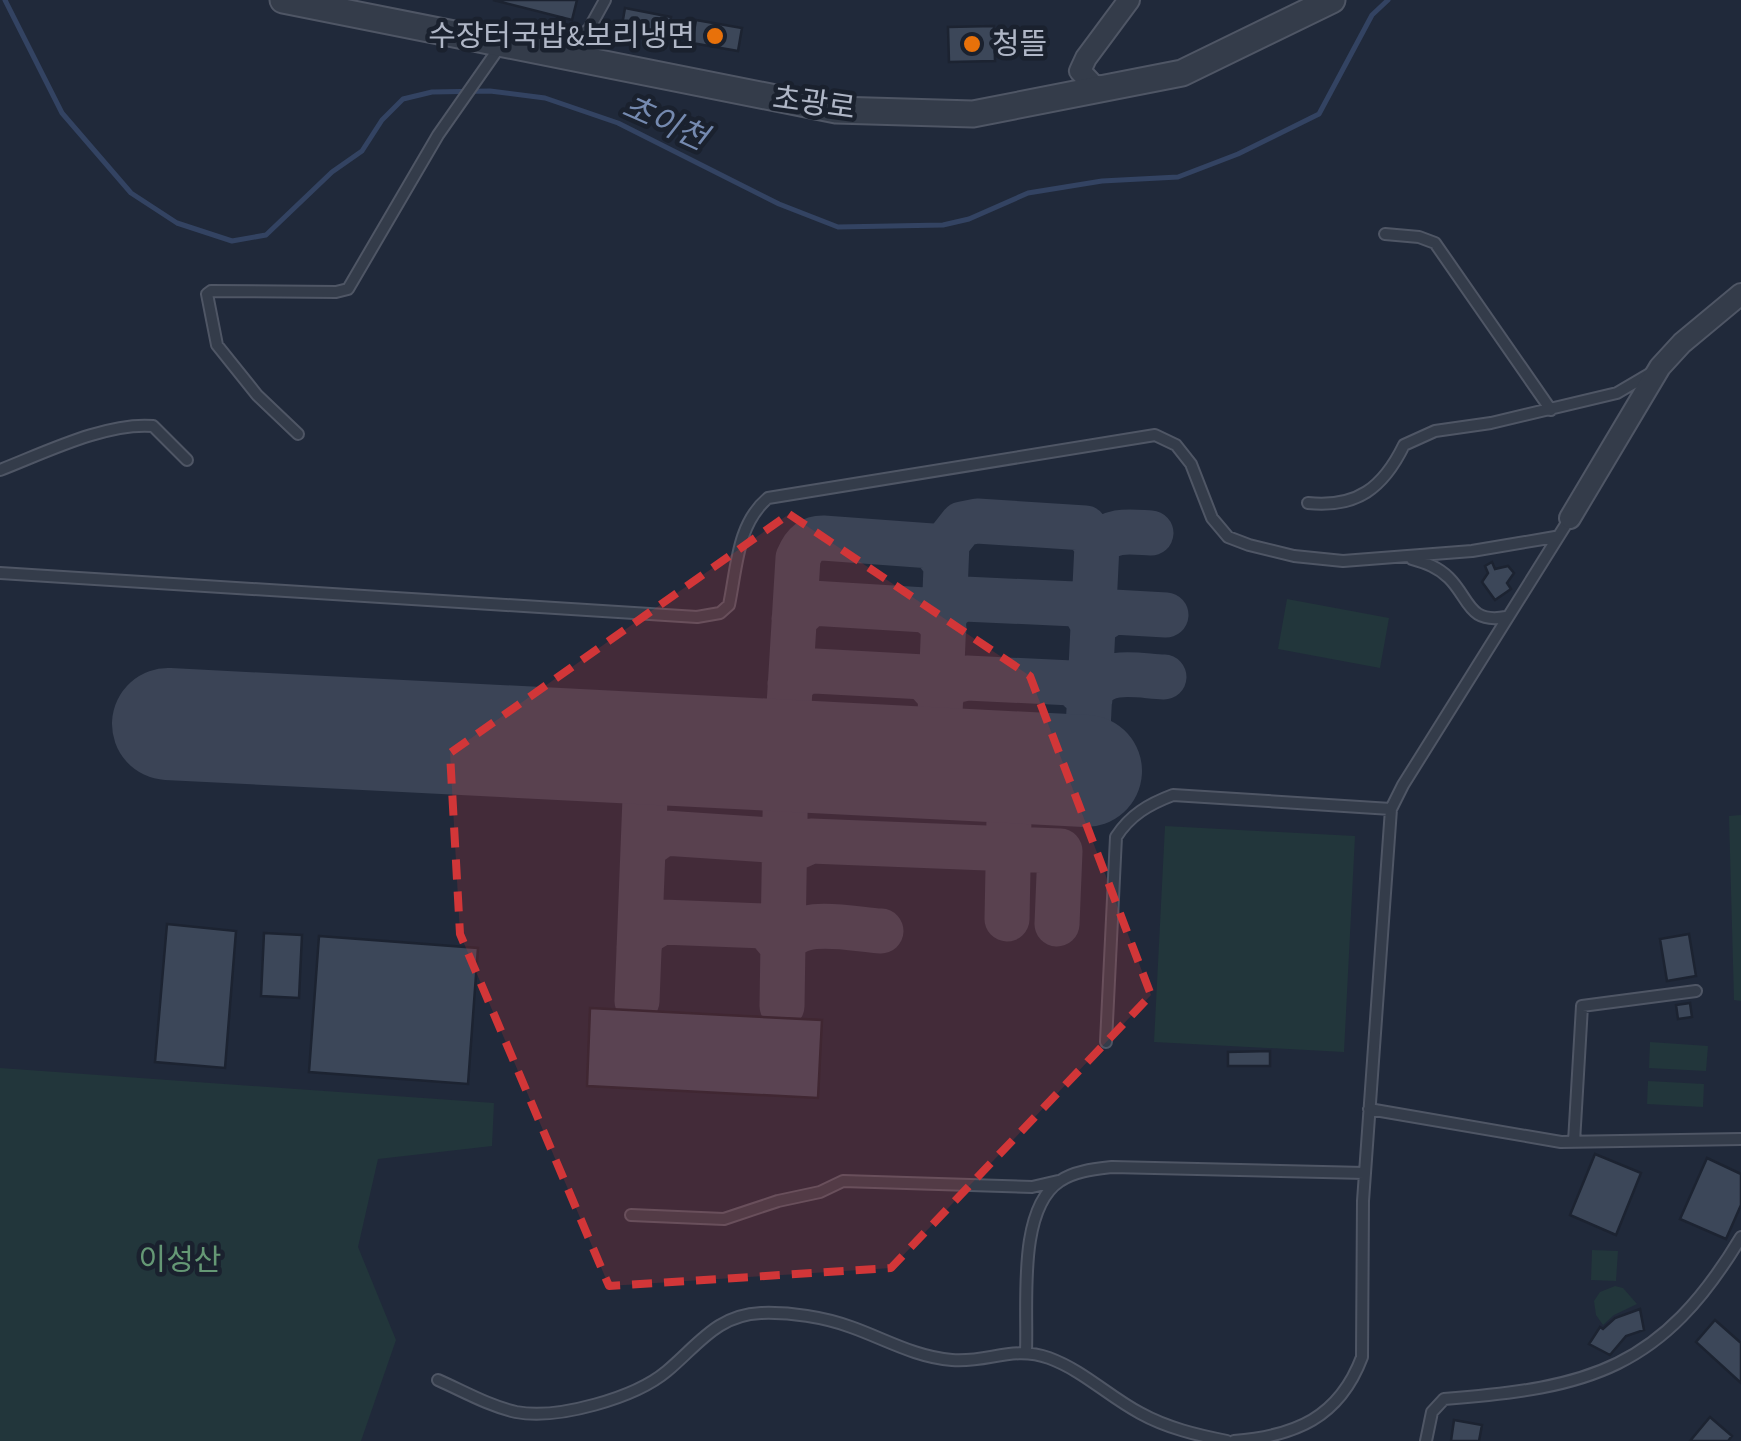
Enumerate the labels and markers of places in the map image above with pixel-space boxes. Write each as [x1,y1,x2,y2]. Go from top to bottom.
place label: 수장터국밥&보리냉면 [428,15,695,58]
place label: 청뜰 [992,23,1047,66]
marker: 수장터국밥&보리냉면 [704,25,726,47]
marker: 청뜰 [961,33,983,55]

